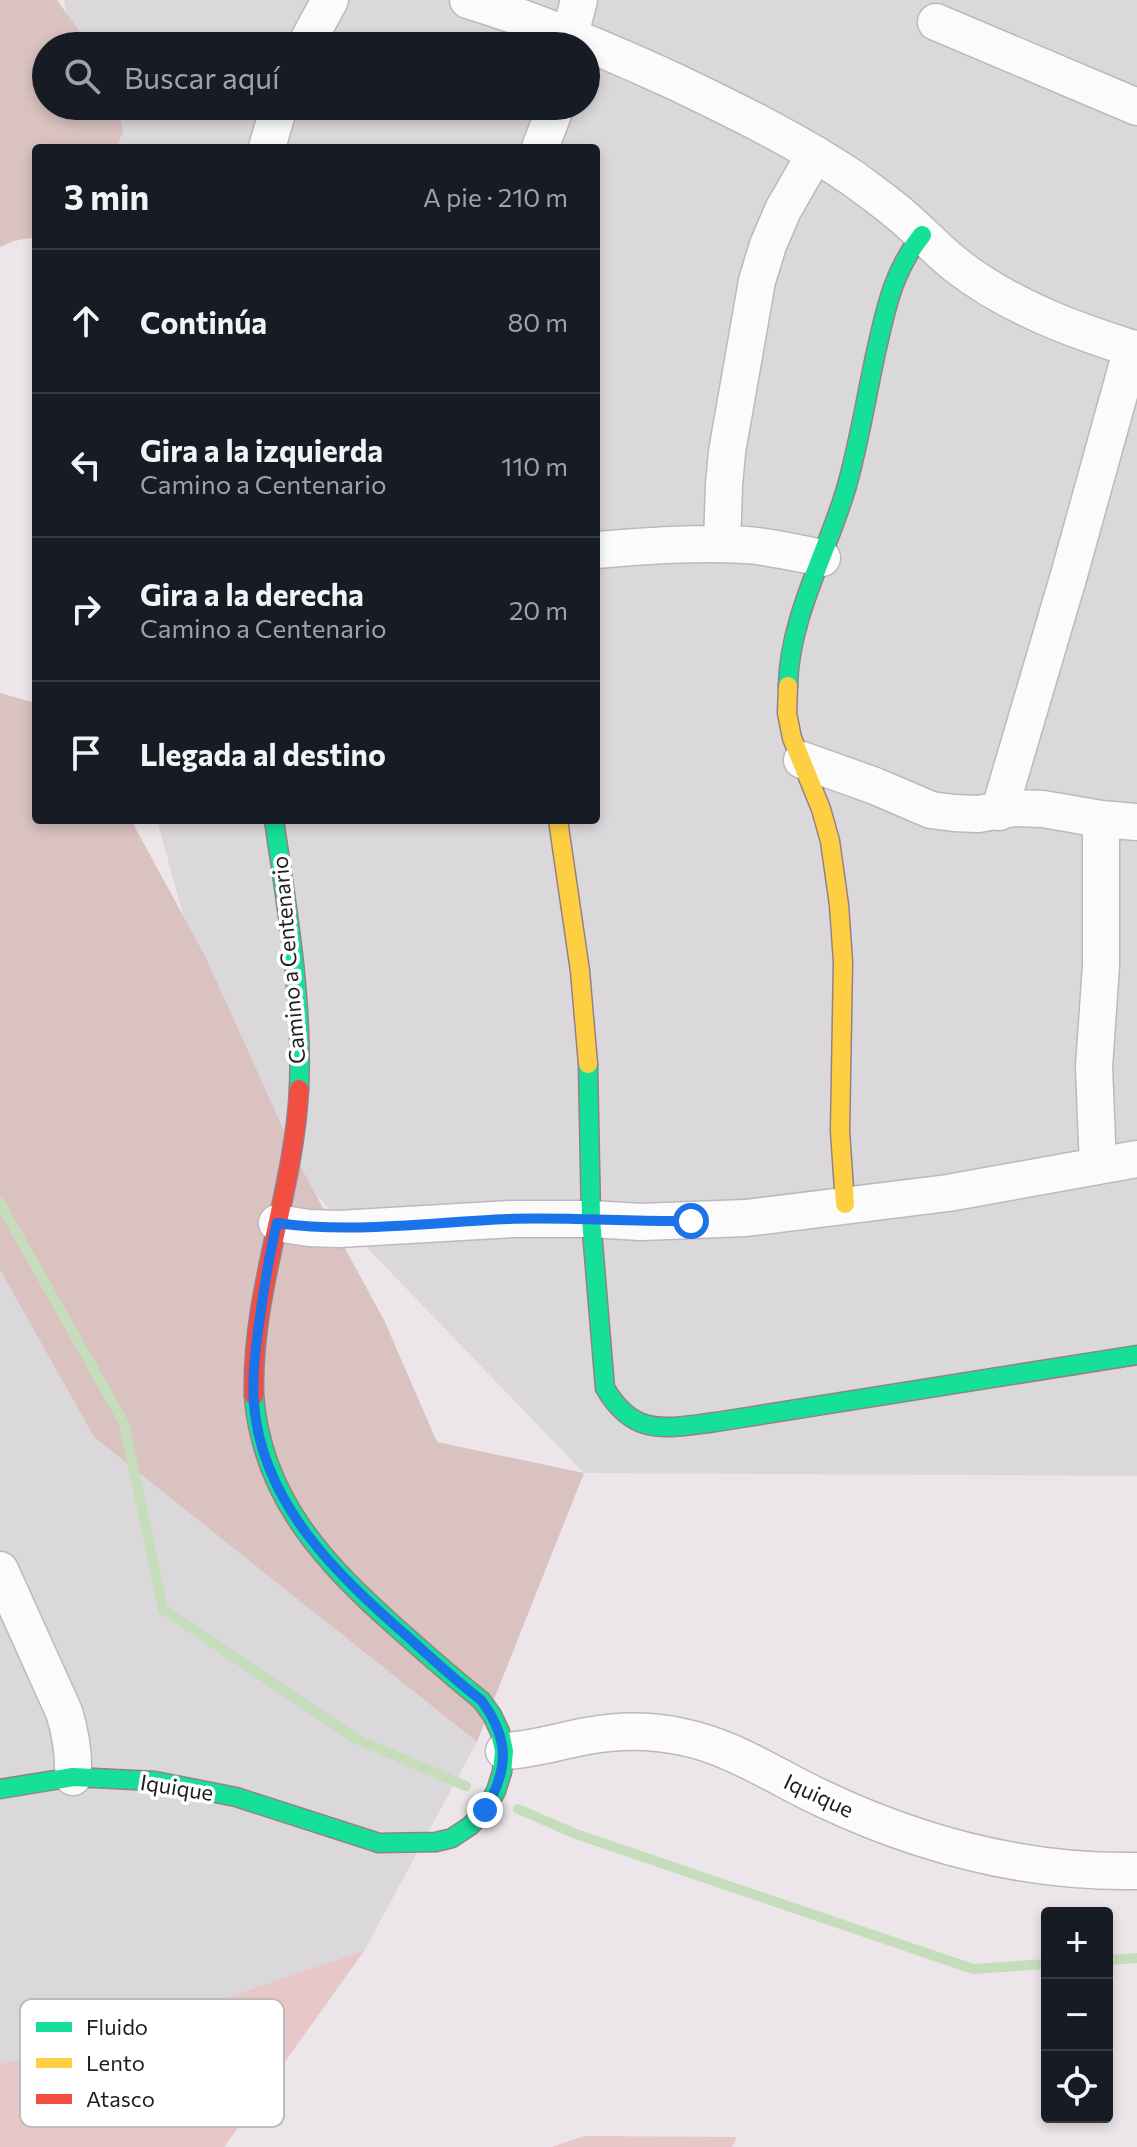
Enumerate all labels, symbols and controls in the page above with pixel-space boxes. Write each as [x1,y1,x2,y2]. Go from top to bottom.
search box [32,32,600,120]
icon: search [60,54,104,98]
text: Buscar aquí [124,58,280,95]
text: 3 min [64,175,149,217]
text: A pie · 210 m [423,181,568,212]
icon: ahead [64,299,108,343]
text: Continúa [140,303,267,340]
text: 80 m [508,306,568,337]
text: Gira a la izquierda [140,431,383,468]
icon: left [64,443,108,487]
text: 110 m [501,450,568,481]
text: Camino a Centenario [140,468,386,499]
text: Gira a la derecha [140,575,364,612]
icon: right [64,587,108,631]
text: 20 m [509,594,568,625]
text: Camino a Centenario [140,612,386,643]
icon: arrive [64,731,108,775]
text: Llegada al destino [140,735,386,772]
street label: Camino a Centenario [265,855,311,1065]
route start [673,1203,709,1239]
street label: Iquique [780,1767,858,1823]
street label: Iquique [138,1768,216,1806]
route end [467,1792,503,1828]
map controls [1041,1907,1113,2123]
button: + [1041,1907,1113,1979]
button: − [1041,1979,1113,2051]
legend [20,1999,284,2127]
text: Fluido [86,2013,148,2040]
text: Lento [86,2049,145,2076]
button: locate [1041,2051,1113,2123]
text: Atasco [86,2085,155,2112]

